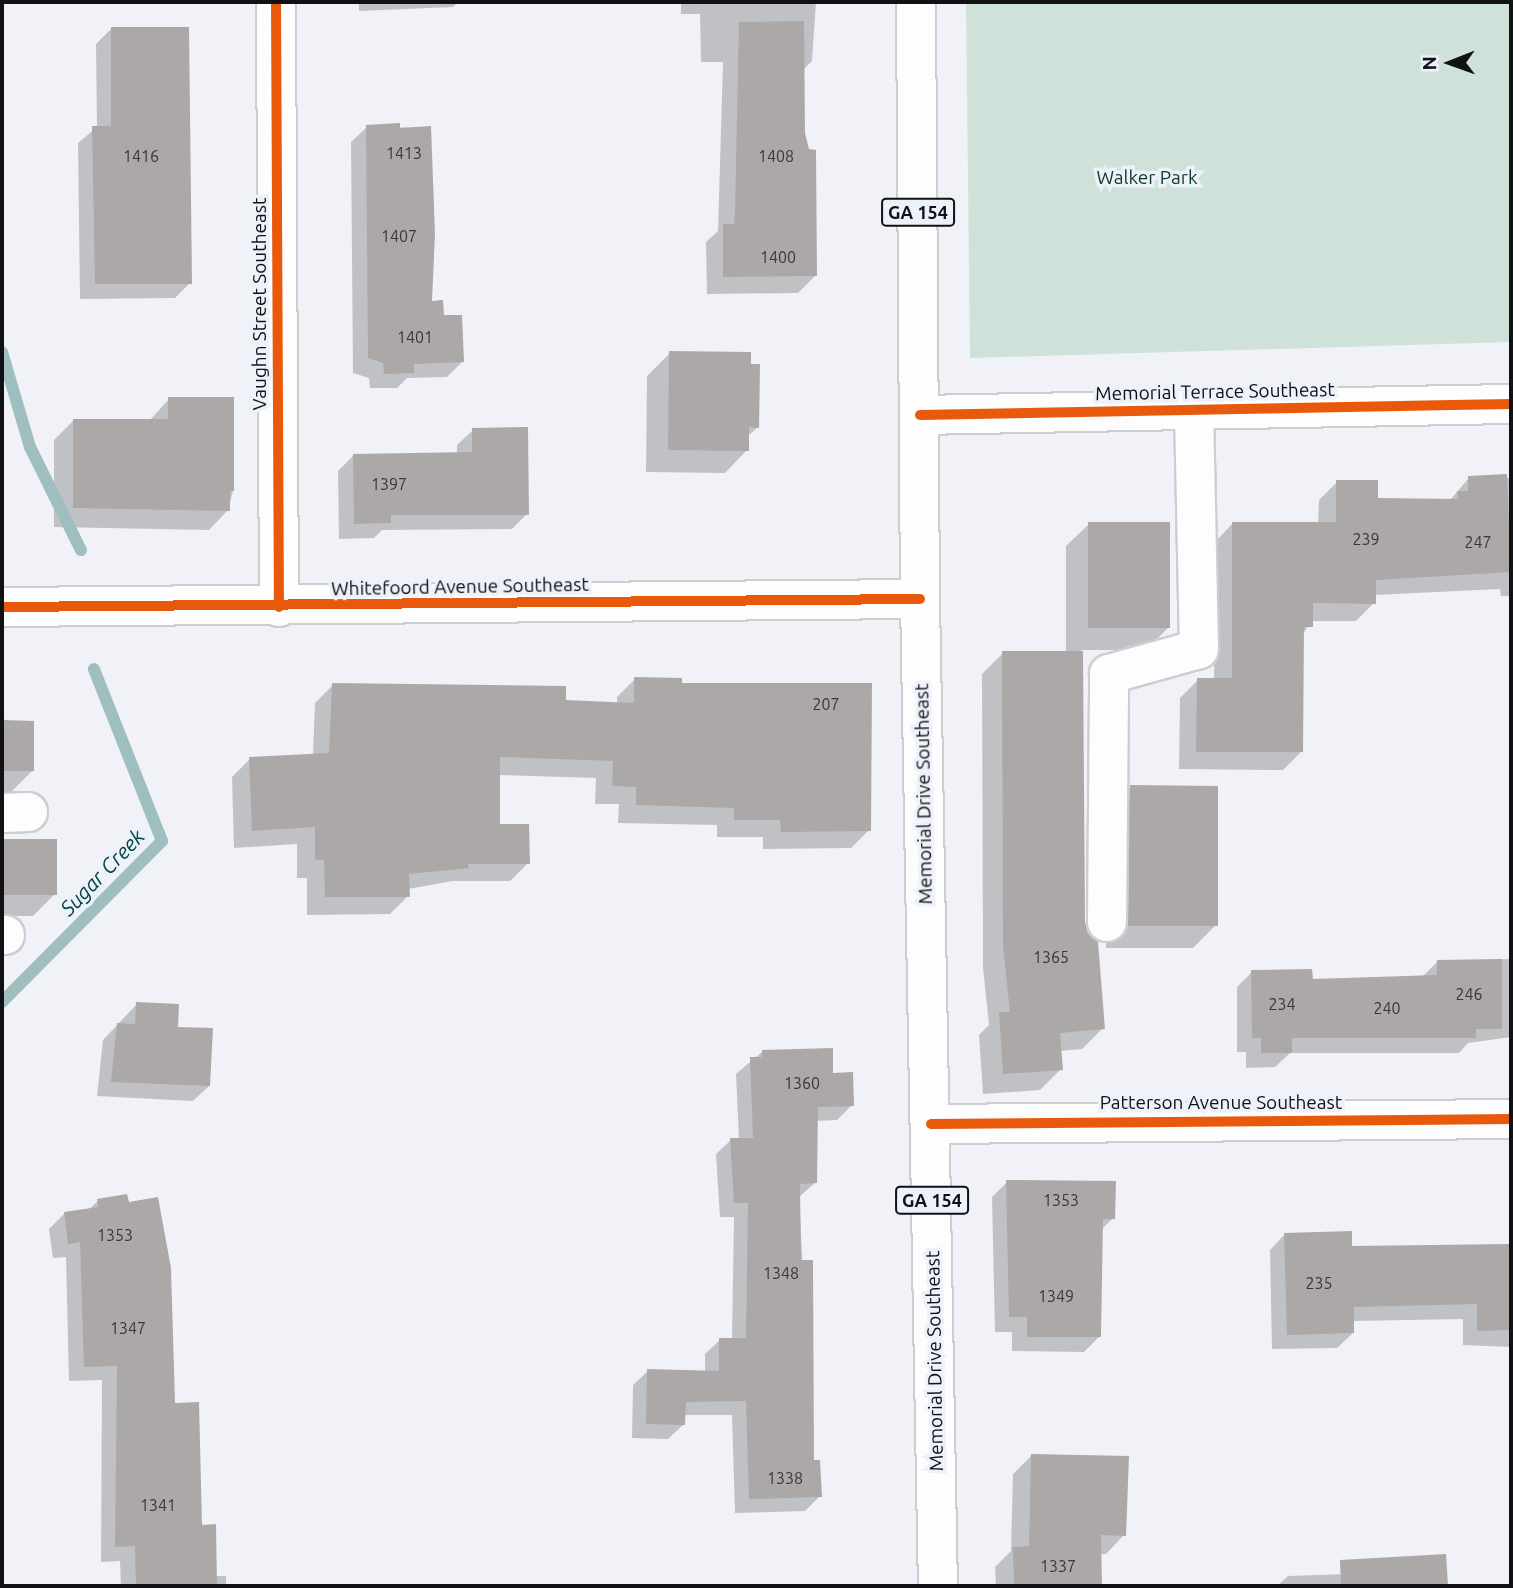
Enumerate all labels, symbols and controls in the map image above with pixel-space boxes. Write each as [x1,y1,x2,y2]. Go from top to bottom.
north arrow [1415,28,1485,98]
text: N [1418,56,1440,71]
house number: 1413 [386,143,422,163]
house number: 1416 [123,146,159,166]
house number: 1408 [758,146,794,166]
park label: Walker Park [1096,167,1198,189]
road number: GA 154 [880,197,956,226]
street label: Vaughn Street Southeast [249,198,271,410]
house number: 1407 [381,226,417,246]
house number: 1400 [760,247,796,267]
house number: 1401 [397,327,433,347]
street label: Memorial Terrace Southeast [1095,379,1335,405]
house number: 1397 [371,474,407,494]
house number: 239 [1352,529,1380,549]
house number: 247 [1464,532,1492,552]
street label: Whitefoord Avenue Southeast [331,573,589,601]
street label: Memorial Drive Southeast [911,683,937,905]
house number: 207 [812,694,840,714]
water label: Sugar Creek [55,823,149,921]
house number: 1365 [1033,947,1069,967]
house number: 246 [1455,984,1483,1004]
house number: 234 [1268,994,1296,1014]
house number: 240 [1373,998,1401,1018]
house number: 1360 [784,1073,820,1093]
street label: Patterson Avenue Southeast [1100,1092,1342,1114]
road number: GA 154 [894,1185,970,1214]
house number: 1353 [1043,1190,1079,1210]
house number: 1353 [97,1225,133,1245]
street label: Memorial Drive Southeast [922,1250,948,1472]
house number: 1348 [763,1263,799,1283]
house number: 235 [1305,1273,1333,1293]
house number: 1349 [1038,1286,1074,1306]
house number: 1347 [110,1318,146,1338]
house number: 1338 [767,1468,803,1488]
house number: 1341 [140,1495,176,1515]
house number: 1337 [1040,1556,1076,1576]

